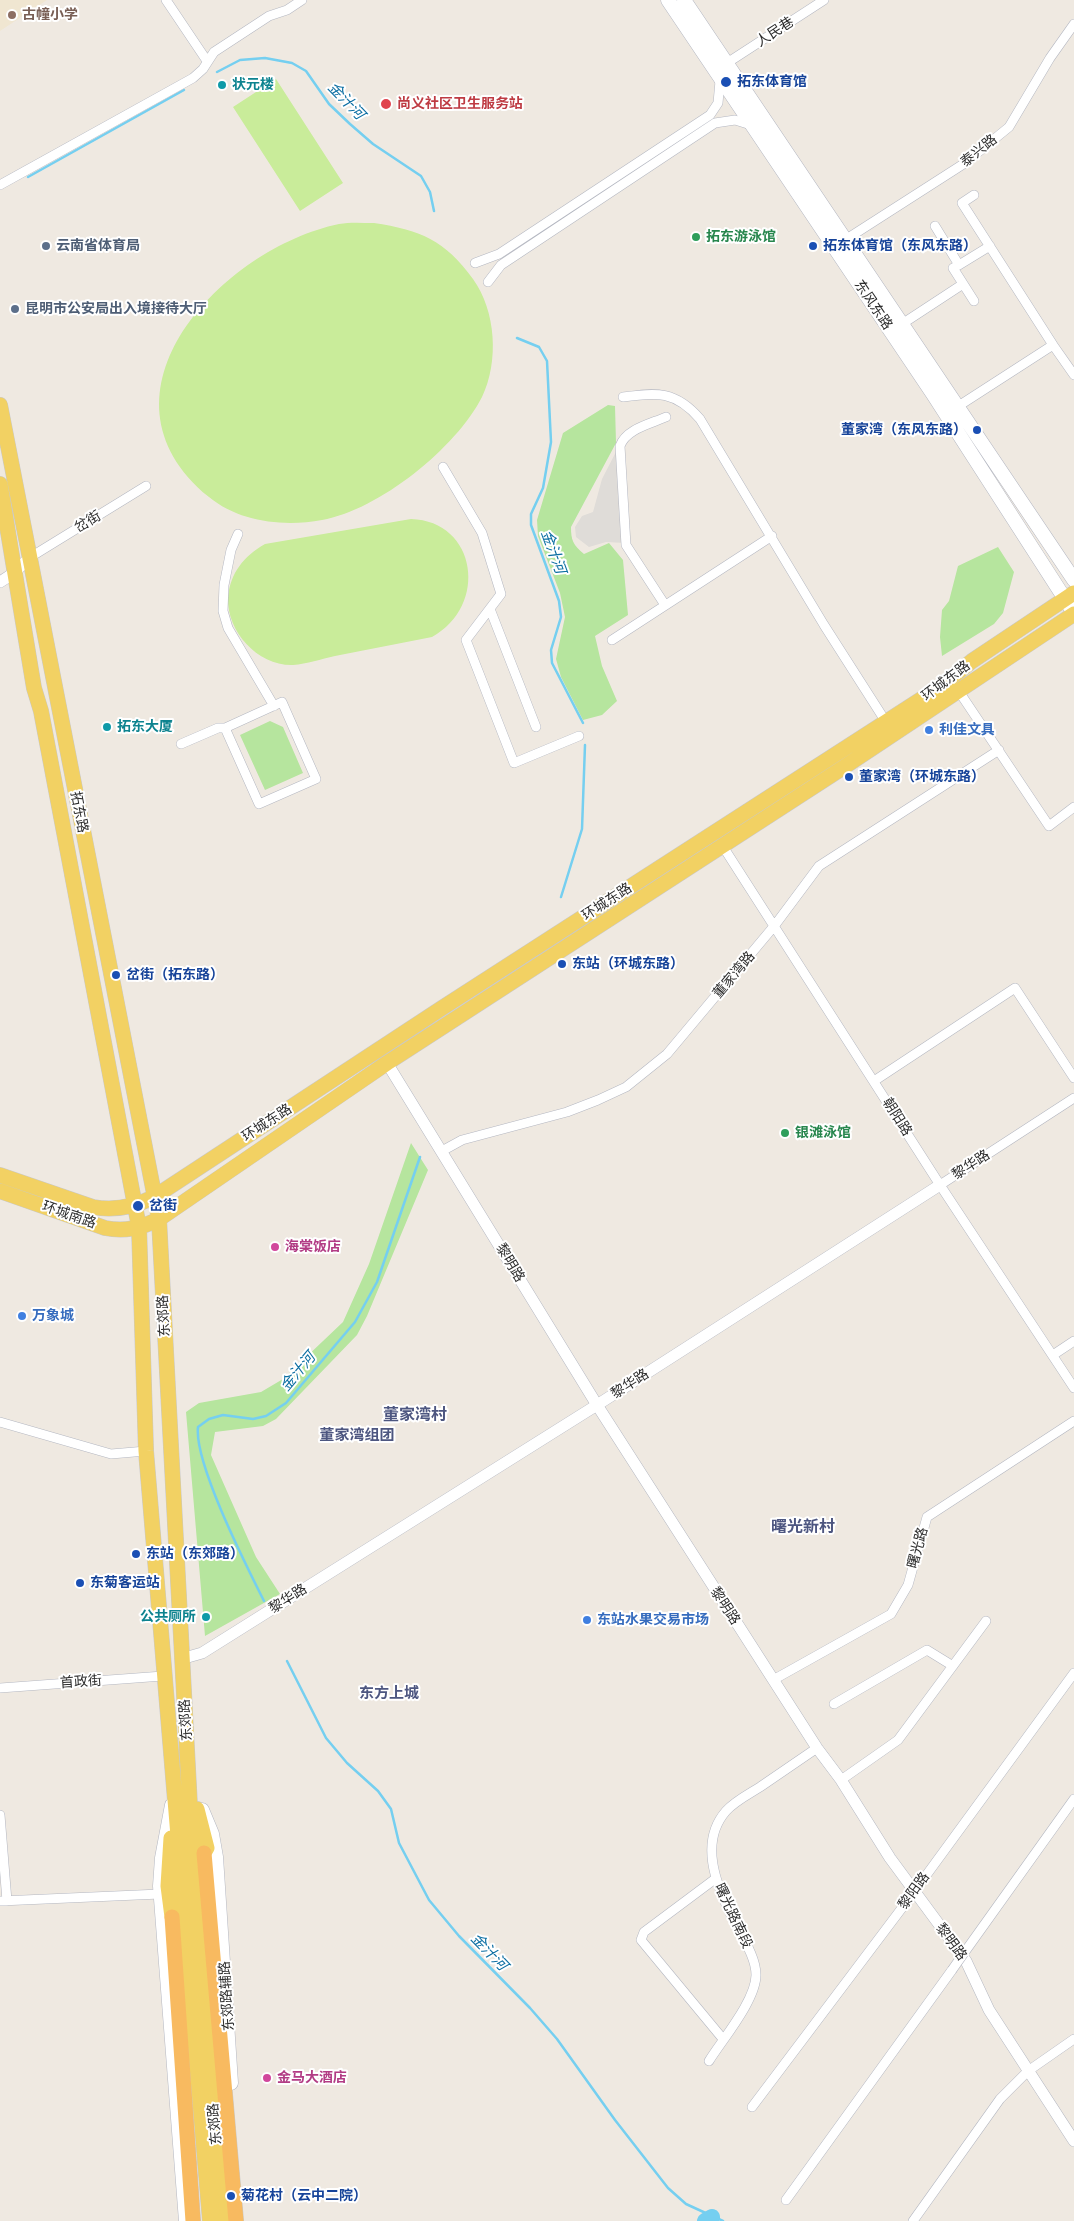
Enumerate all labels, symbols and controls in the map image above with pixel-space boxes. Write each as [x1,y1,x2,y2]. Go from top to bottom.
place label: 古幢小学 [22,7,78,23]
marker: 古幢小学 [6,9,18,21]
street label: 人民巷 [753,14,797,50]
place label: 拓东体育馆 [737,74,807,90]
marker: 拓东体育馆 [719,75,733,89]
place label: 状元楼 [232,77,274,93]
marker: 状元楼 [216,79,228,91]
water label: 金汁河 [324,79,368,123]
place label: 尚义社区卫生服务站 [397,96,523,112]
marker: 尚义社区卫生服务站 [379,97,393,111]
street label: 泰兴路 [957,131,1001,171]
place label: 拓东游泳馆 [706,229,776,245]
marker: 拓东游泳馆 [690,231,702,243]
place label: 云南省体育局 [56,238,140,254]
place label: 拓东体育馆（东风东路） [823,238,977,254]
marker: 云南省体育局 [40,240,52,252]
marker: 拓东体育馆（东风东路） [807,240,819,252]
street label: 东风东路 [850,277,896,333]
place label: 昆明市公安局出入境接待大厅 [25,301,207,317]
marker: 昆明市公安局出入境接待大厅 [9,303,21,315]
place label: 董家湾（东风东路） [841,422,967,438]
marker: 董家湾（东风东路） [971,424,983,436]
street label: 岔街 [72,508,104,536]
water label: 金汁河 [537,528,569,576]
street label: 环城东路 [919,657,973,705]
place label: 拓东大厦 [117,719,173,735]
marker: 拓东大厦 [101,721,113,733]
place label: 利佳文具 [939,722,995,738]
marker: 利佳文具 [923,724,935,736]
place label: 董家湾（环城东路） [859,769,985,785]
marker: 董家湾（环城东路） [843,771,855,783]
street label: 拓东路 [67,790,91,834]
street label: 环城东路 [579,880,635,924]
street label: 董家湾路 [710,948,758,1002]
place label: 东站（环城东路） [572,956,684,972]
marker: 东站（环城东路） [556,958,568,970]
place label: 岔街（拓东路） [126,967,224,983]
marker: 岔街（拓东路） [110,969,122,981]
street label: 朝阳路 [879,1095,915,1139]
street label: 环城东路 [239,1101,295,1145]
place label: 银滩泳馆 [795,1125,851,1141]
marker: 银滩泳馆 [779,1127,791,1139]
street label: 黎华路 [949,1147,993,1183]
street label: 环城南路 [40,1198,98,1232]
place label: 岔街 [149,1198,177,1214]
marker: 岔街 [131,1199,145,1213]
place label: 海棠饭店 [285,1239,341,1255]
marker: 海棠饭店 [269,1241,281,1253]
street label: 黎明路 [492,1241,528,1285]
street label: 东郊路 [155,1295,173,1337]
place label: 万象城 [32,1308,74,1324]
marker: 万象城 [16,1310,28,1322]
water label: 金汁河 [277,1349,319,1395]
street label: 黎华路 [608,1366,652,1402]
district label: 董家湾村 [383,1405,447,1425]
district label: 董家湾组团 [320,1427,394,1445]
district label: 曙光新村 [771,1517,835,1537]
street label: 曙光路 [904,1526,932,1570]
place label: 东站（东郊路） [146,1546,244,1562]
marker: 东站（东郊路） [130,1548,142,1560]
place label: 东菊客运站 [90,1575,160,1591]
marker: 东菊客运站 [74,1577,86,1589]
street label: 黎华路 [266,1581,310,1617]
street label: 黎明路 [707,1584,743,1628]
place label: 公共厕所 [140,1609,196,1625]
marker: 公共厕所 [200,1611,212,1623]
place label: 东站水果交易市场 [597,1612,709,1628]
marker: 东站水果交易市场 [581,1614,593,1626]
street label: 首政街 [59,1672,103,1692]
district label: 东方上城 [359,1685,419,1703]
street label: 东郊路 [176,1698,196,1742]
street label: 黎阳路 [895,1869,933,1913]
street label: 曙光路南段 [711,1881,755,1951]
street label: 黎明路 [932,1920,970,1964]
water label: 金汁河 [467,1930,511,1974]
street label: 东郊路辅路 [216,1960,238,2032]
place label: 金马大酒店 [277,2070,347,2086]
marker: 金马大酒店 [261,2072,273,2084]
street label: 东郊路 [205,2102,225,2146]
place label: 菊花村（云中二院） [241,2188,367,2204]
marker: 菊花村（云中二院） [225,2190,237,2202]

